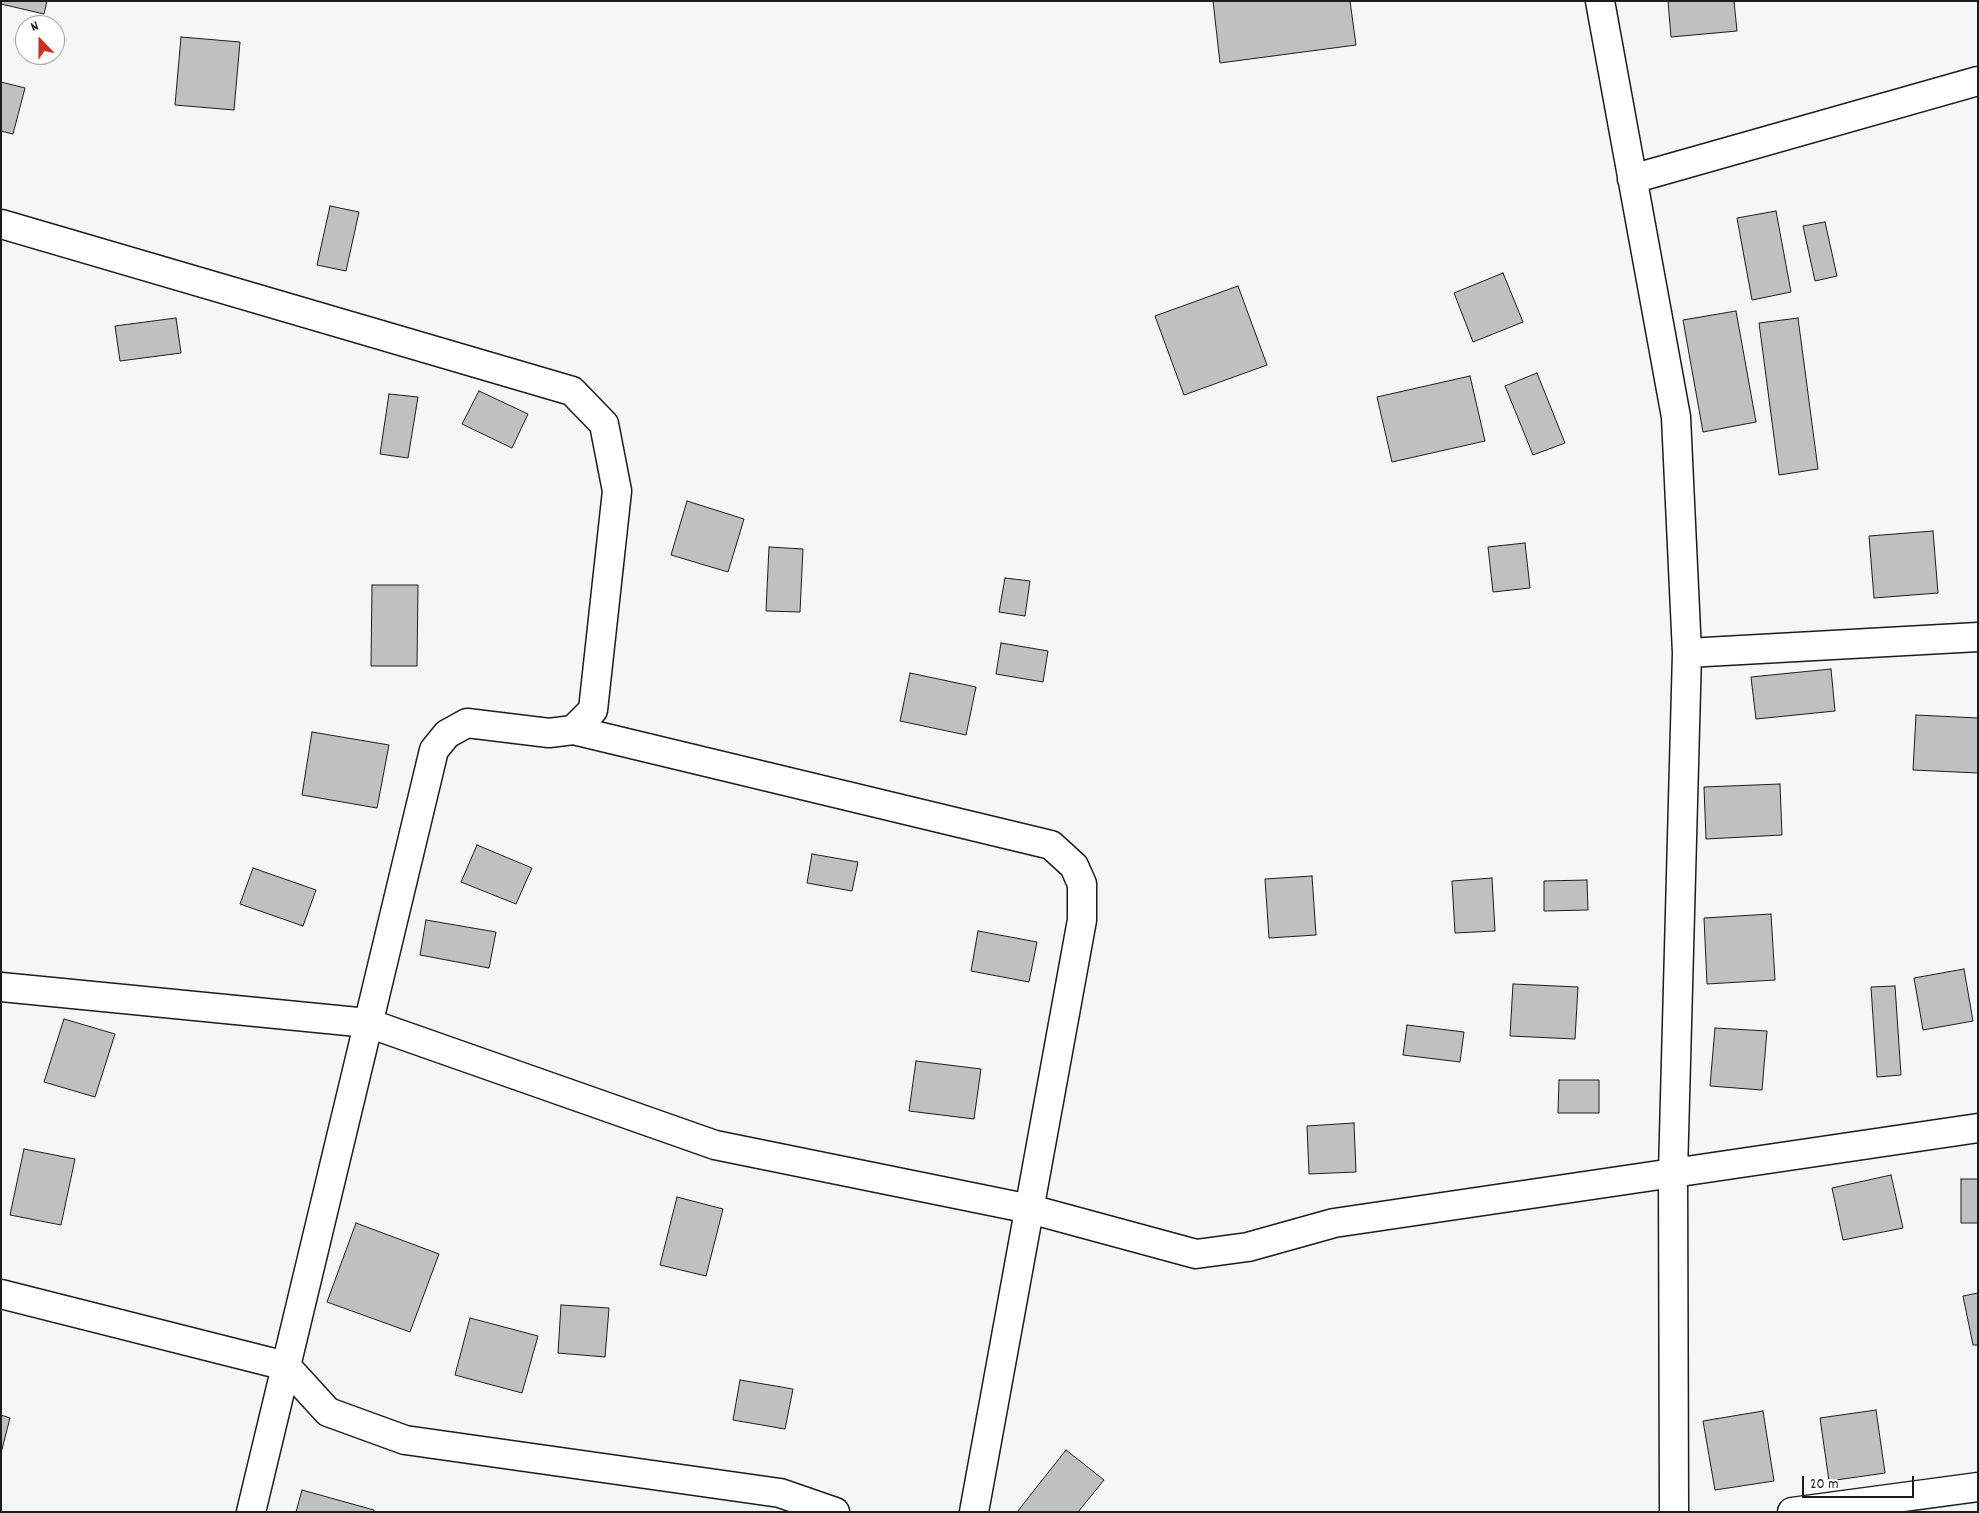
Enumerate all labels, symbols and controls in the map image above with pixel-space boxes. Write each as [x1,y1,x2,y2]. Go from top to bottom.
north arrow [15,15,65,65]
text: N [28,16,42,38]
scale bar [1804,1466,1916,1498]
text: 20 m [1810,1474,1838,1496]

